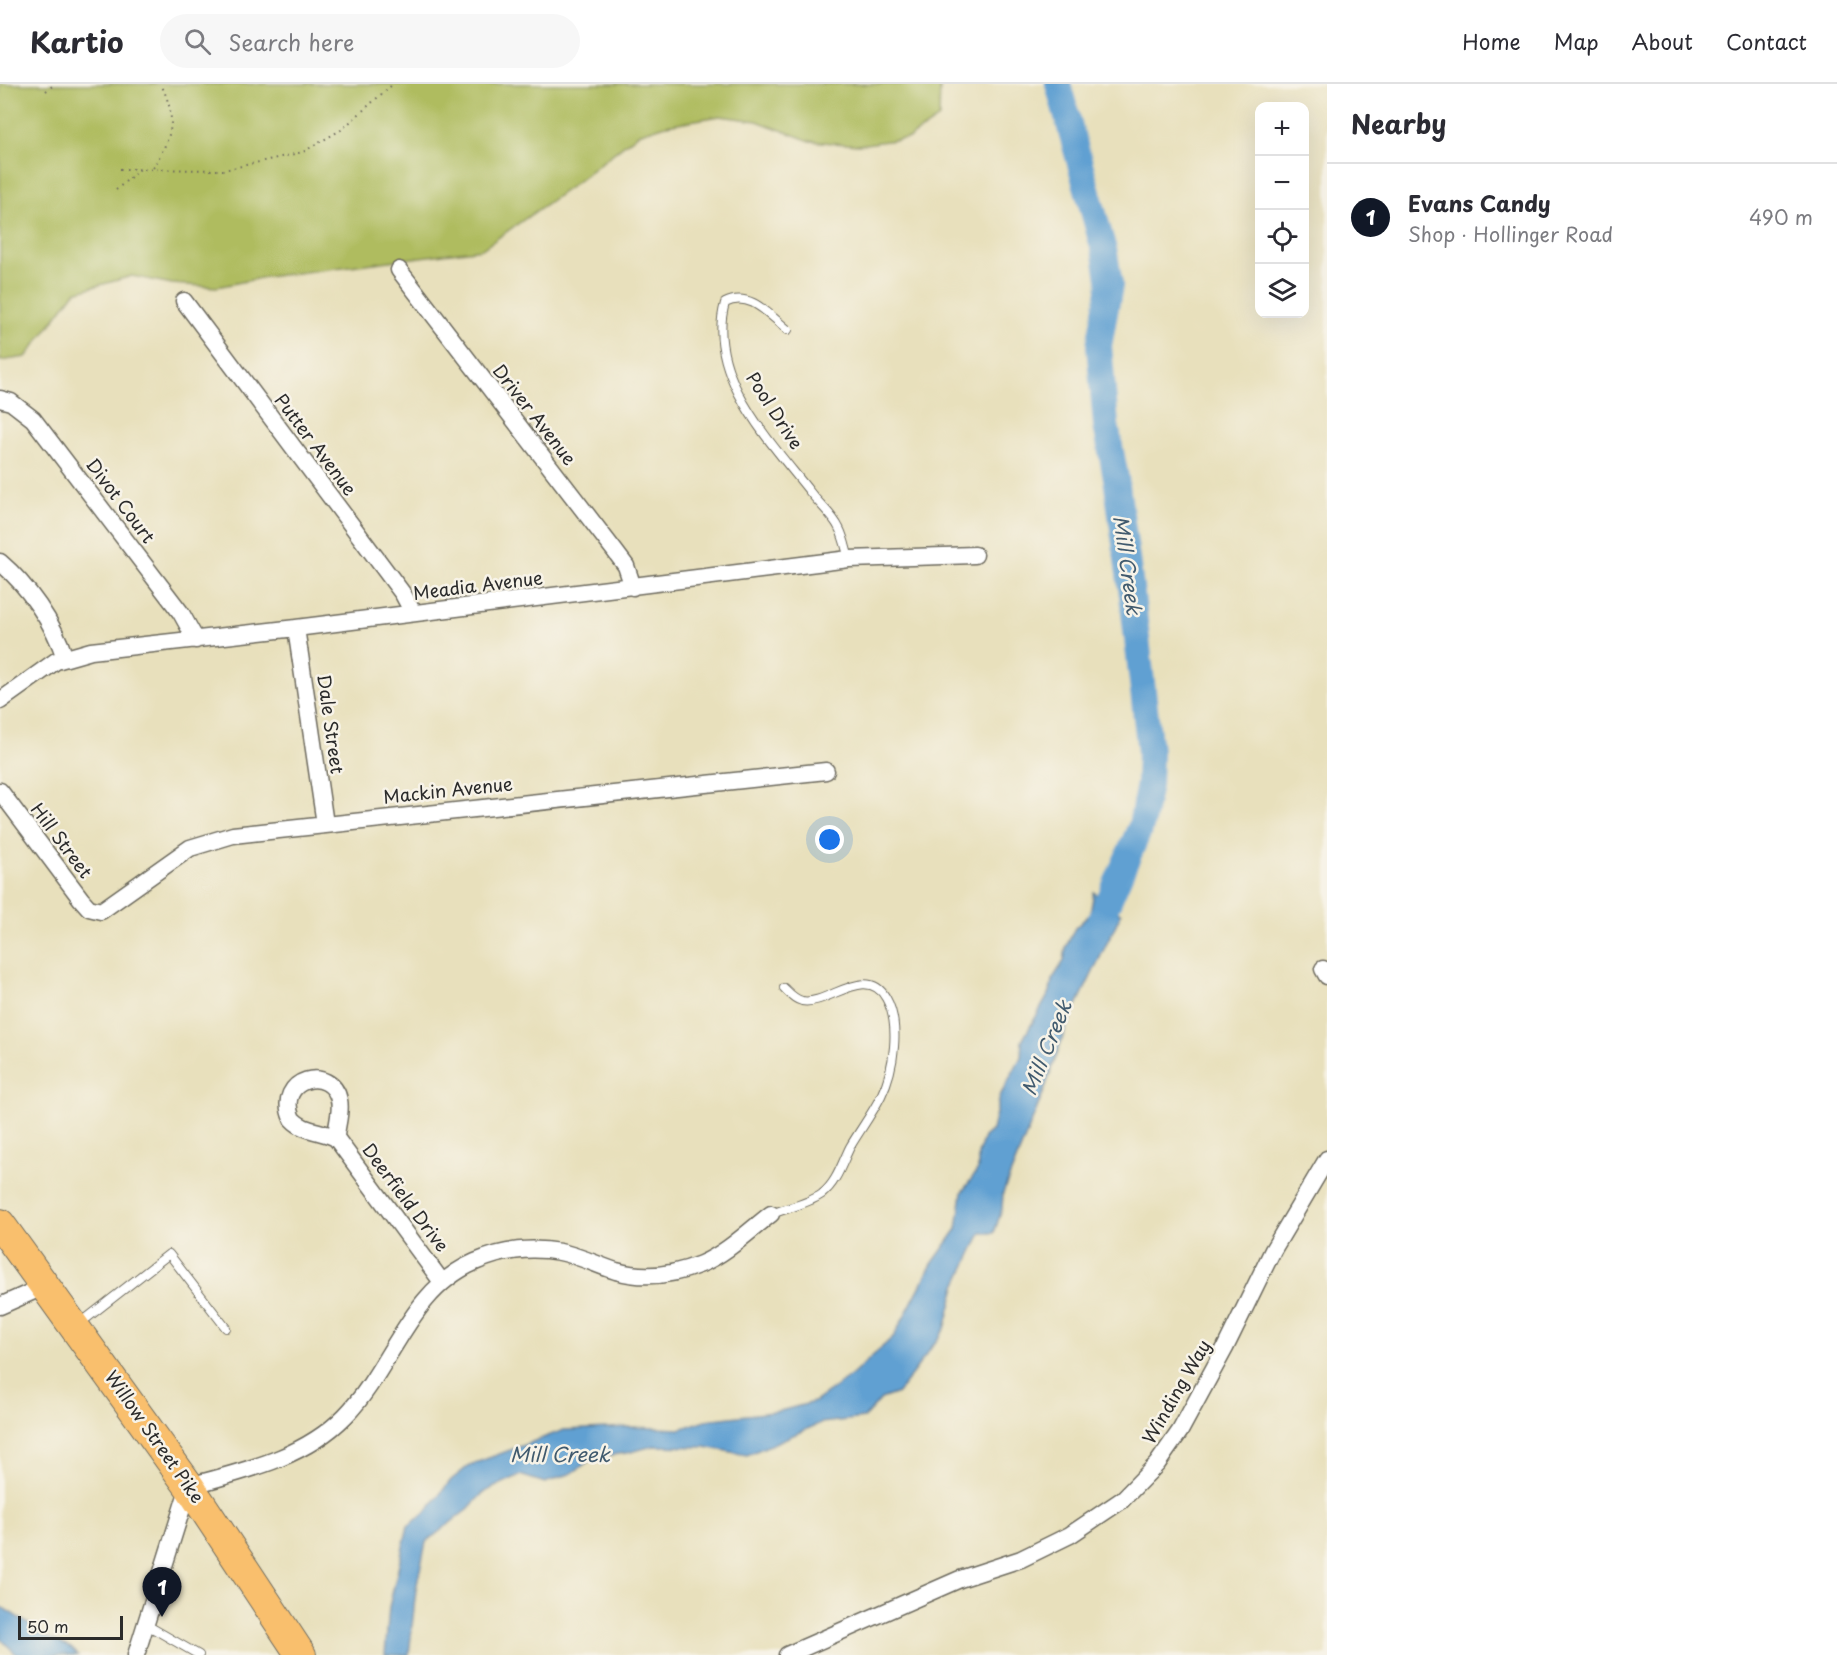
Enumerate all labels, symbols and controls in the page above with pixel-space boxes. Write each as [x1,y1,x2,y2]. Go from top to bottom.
search box [160,14,580,68]
text: Kartio [30,20,124,63]
icon: search [181,25,214,58]
text: Search here [229,25,354,58]
text: Home [1462,25,1521,57]
text: Map [1554,25,1599,57]
text: About [1632,25,1693,57]
text: Contact [1726,25,1807,57]
map controls [1255,102,1309,318]
button: + [1255,102,1309,156]
text: Nearby [1351,104,1446,143]
button: − [1255,156,1309,210]
text: Evans Candy [1408,186,1551,219]
text: 1 [1366,202,1375,232]
text: 490 m [1749,202,1813,232]
button: locate [1255,210,1309,264]
text: Shop · Hollinger Road [1408,219,1613,249]
button: layers [1255,264,1309,318]
street label: Driver Avenue [487,358,583,471]
street label: Pool Drive [740,366,810,454]
street label: Putter Avenue [269,387,364,501]
street label: Divot Court [80,452,162,548]
water label: Mill Creek [1106,513,1150,617]
street label: Meadia Avenue [412,563,544,606]
street label: Dale Street [311,672,352,775]
street label: Mackin Avenue [382,769,514,810]
street label: Hill Street [25,797,100,883]
your location [815,825,844,854]
water label: Mill Creek [1013,995,1079,1100]
street label: Deerfield Drive [356,1137,456,1257]
street label: Winding Way [1135,1334,1217,1449]
street label: Willow Street Pike [99,1364,211,1508]
water label: Mill Creek [510,1439,611,1469]
pin: 1 [142,1568,182,1617]
scale bar [18,1613,123,1640]
text: 50 m [27,1614,68,1638]

